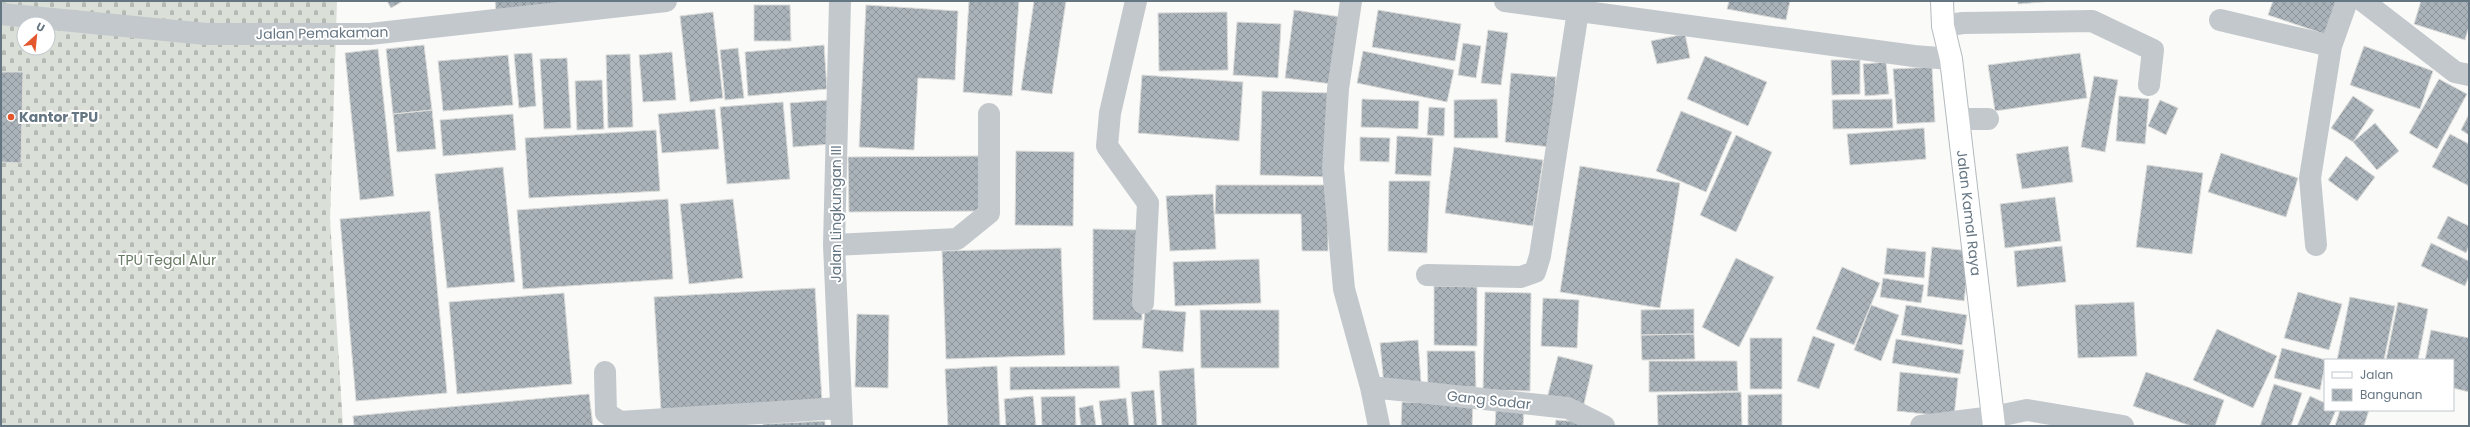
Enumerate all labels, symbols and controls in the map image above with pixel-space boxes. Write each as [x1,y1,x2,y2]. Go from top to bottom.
north arrow [16,16,56,56]
text: U [33,18,48,36]
street label: Jalan Pemakaman [255,22,389,44]
place label: Kantor TPU [19,107,98,127]
marker: Kantor TPU [6,112,16,122]
street label: Jalan Lingkungan III [826,145,846,283]
street label: Jalan Kamal Raya [1952,149,1986,277]
park label: TPU Tegal Alur [118,250,216,270]
legend [2324,359,2454,411]
text: Jalan [2360,366,2393,383]
street label: Gang Sadar [1446,386,1532,414]
text: Bangunan [2360,386,2422,403]

